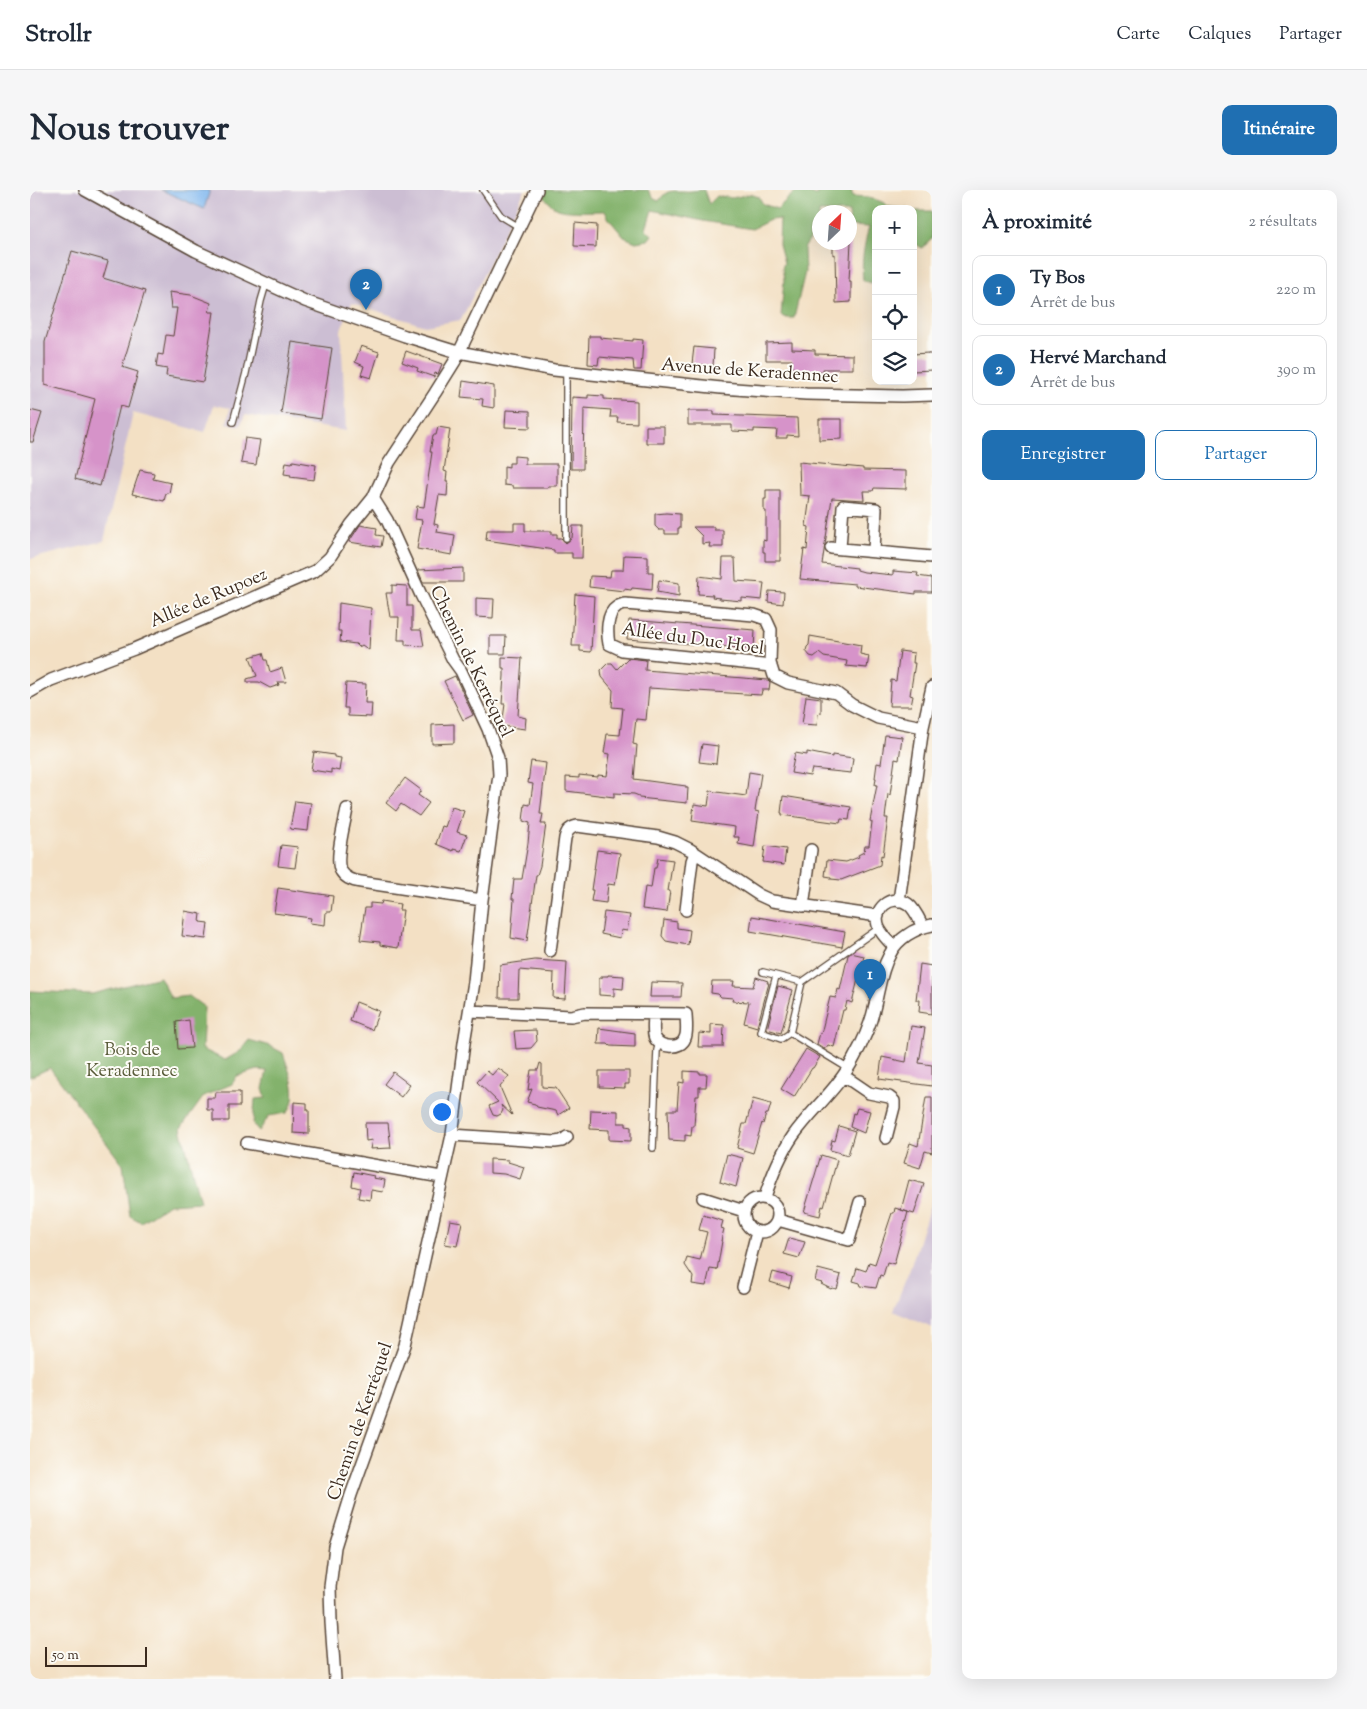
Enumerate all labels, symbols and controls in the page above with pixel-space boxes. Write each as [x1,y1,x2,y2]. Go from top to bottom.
text: Strollr [25,18,92,52]
text: Carte [1117,22,1160,48]
text: Calques [1188,22,1251,48]
text: Partager [1279,22,1342,48]
text: Nous trouver [30,105,229,156]
button: Itinéraire [1222,105,1337,155]
north arrow [812,205,857,250]
map controls [872,205,917,385]
button: + [872,205,917,250]
text: À proximité [982,208,1092,238]
text: 2 résultats [1248,211,1317,234]
button: − [872,250,917,295]
text: Ty Bos [1030,265,1085,292]
pin: 2 [350,269,382,310]
text: 1 [996,279,1002,302]
text: 220 m [1276,279,1316,302]
text: Arrêt de bus [1030,292,1115,315]
button: locate [872,295,917,340]
button: layers [872,340,917,385]
text: Hervé Marchand [1030,345,1167,372]
street label: Avenue de Keradennec [660,353,839,391]
text: 2 [995,359,1003,382]
text: 390 m [1277,359,1316,382]
text: Arrêt de bus [1030,372,1115,395]
button: Enregistrer [982,430,1145,480]
button: Partager [1155,430,1317,480]
street label: Allée de Rupoez [146,562,272,635]
street label: Chemin de Kerréquel [422,582,518,742]
street label: Allée du Duc Hoel [620,617,765,663]
pin: 1 [854,959,886,1000]
park label: Bois de Keradennec [86,1038,178,1085]
your location [429,1099,455,1125]
street label: Chemin de Kerréquel [322,1339,400,1504]
scale bar [45,1644,148,1667]
text: 50 m [52,1646,79,1666]

